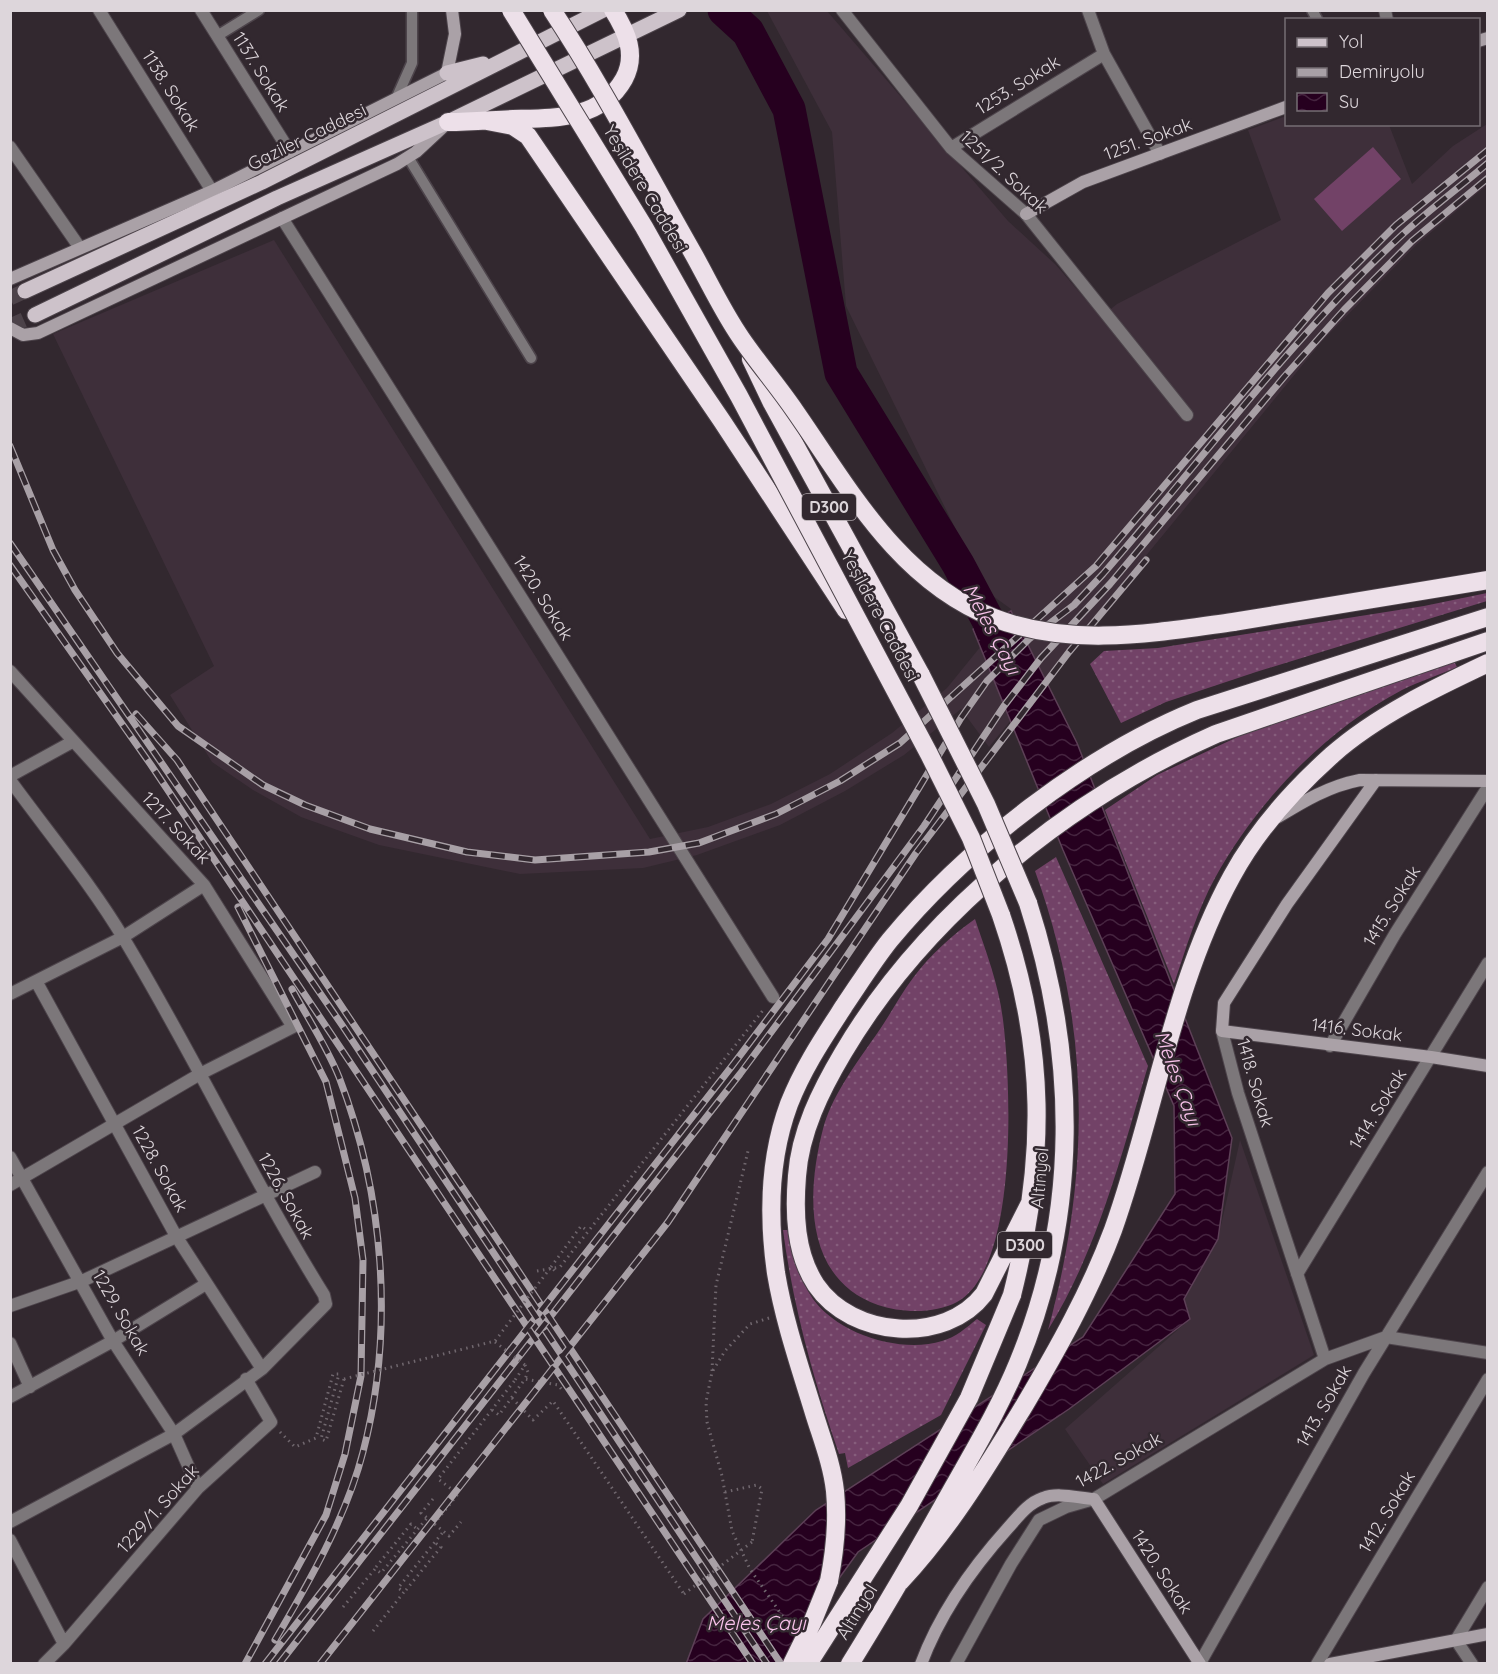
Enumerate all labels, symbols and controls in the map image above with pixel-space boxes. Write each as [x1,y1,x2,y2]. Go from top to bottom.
legend [1285,18,1480,126]
street label: 1137. Sokak [228,27,295,116]
text: Yol [1339,30,1363,53]
street label: 1138. Sokak [137,46,205,136]
street label: 1253. Sokak [971,50,1064,120]
text: Demiryolu [1339,60,1425,83]
text: Su [1339,90,1359,113]
street label: Gaziler Caddesi [244,98,370,175]
street label: 1251. Sokak [1101,112,1195,165]
street label: Yeşildere Caddesi [598,121,693,257]
street label: 1251/2. Sokak [956,125,1053,218]
road number: D300 [802,494,856,520]
street label: Yeşildere Caddesi [836,546,925,685]
street label: 1420. Sokak [508,551,579,644]
water label: Meles Çayı [958,579,1028,680]
street label: 1217. Sokak [137,787,216,869]
street label: 1415. Sokak [1358,861,1425,950]
street label: 1416. Sokak [1310,1013,1404,1046]
water label: Meles Çayı [1150,1027,1208,1130]
street label: 1418. Sokak [1232,1036,1279,1130]
street label: 1414. Sokak [1344,1064,1411,1153]
street label: 1228. Sokak [127,1121,194,1216]
street label: Altınyol [1025,1146,1054,1209]
street label: 1226. Sokak [253,1148,320,1243]
road number: D300 [998,1232,1052,1258]
street label: 1229. Sokak [88,1266,155,1360]
street label: 1413. Sokak [1291,1361,1356,1451]
street label: 1422. Sokak [1072,1426,1166,1493]
street label: 1229/1. Sokak [112,1459,204,1558]
street label: 1412. Sokak [1353,1467,1420,1557]
street label: 1420. Sokak [1127,1525,1198,1618]
street label: Altınyol [831,1580,883,1644]
water label: Meles Çayı [706,1610,807,1635]

